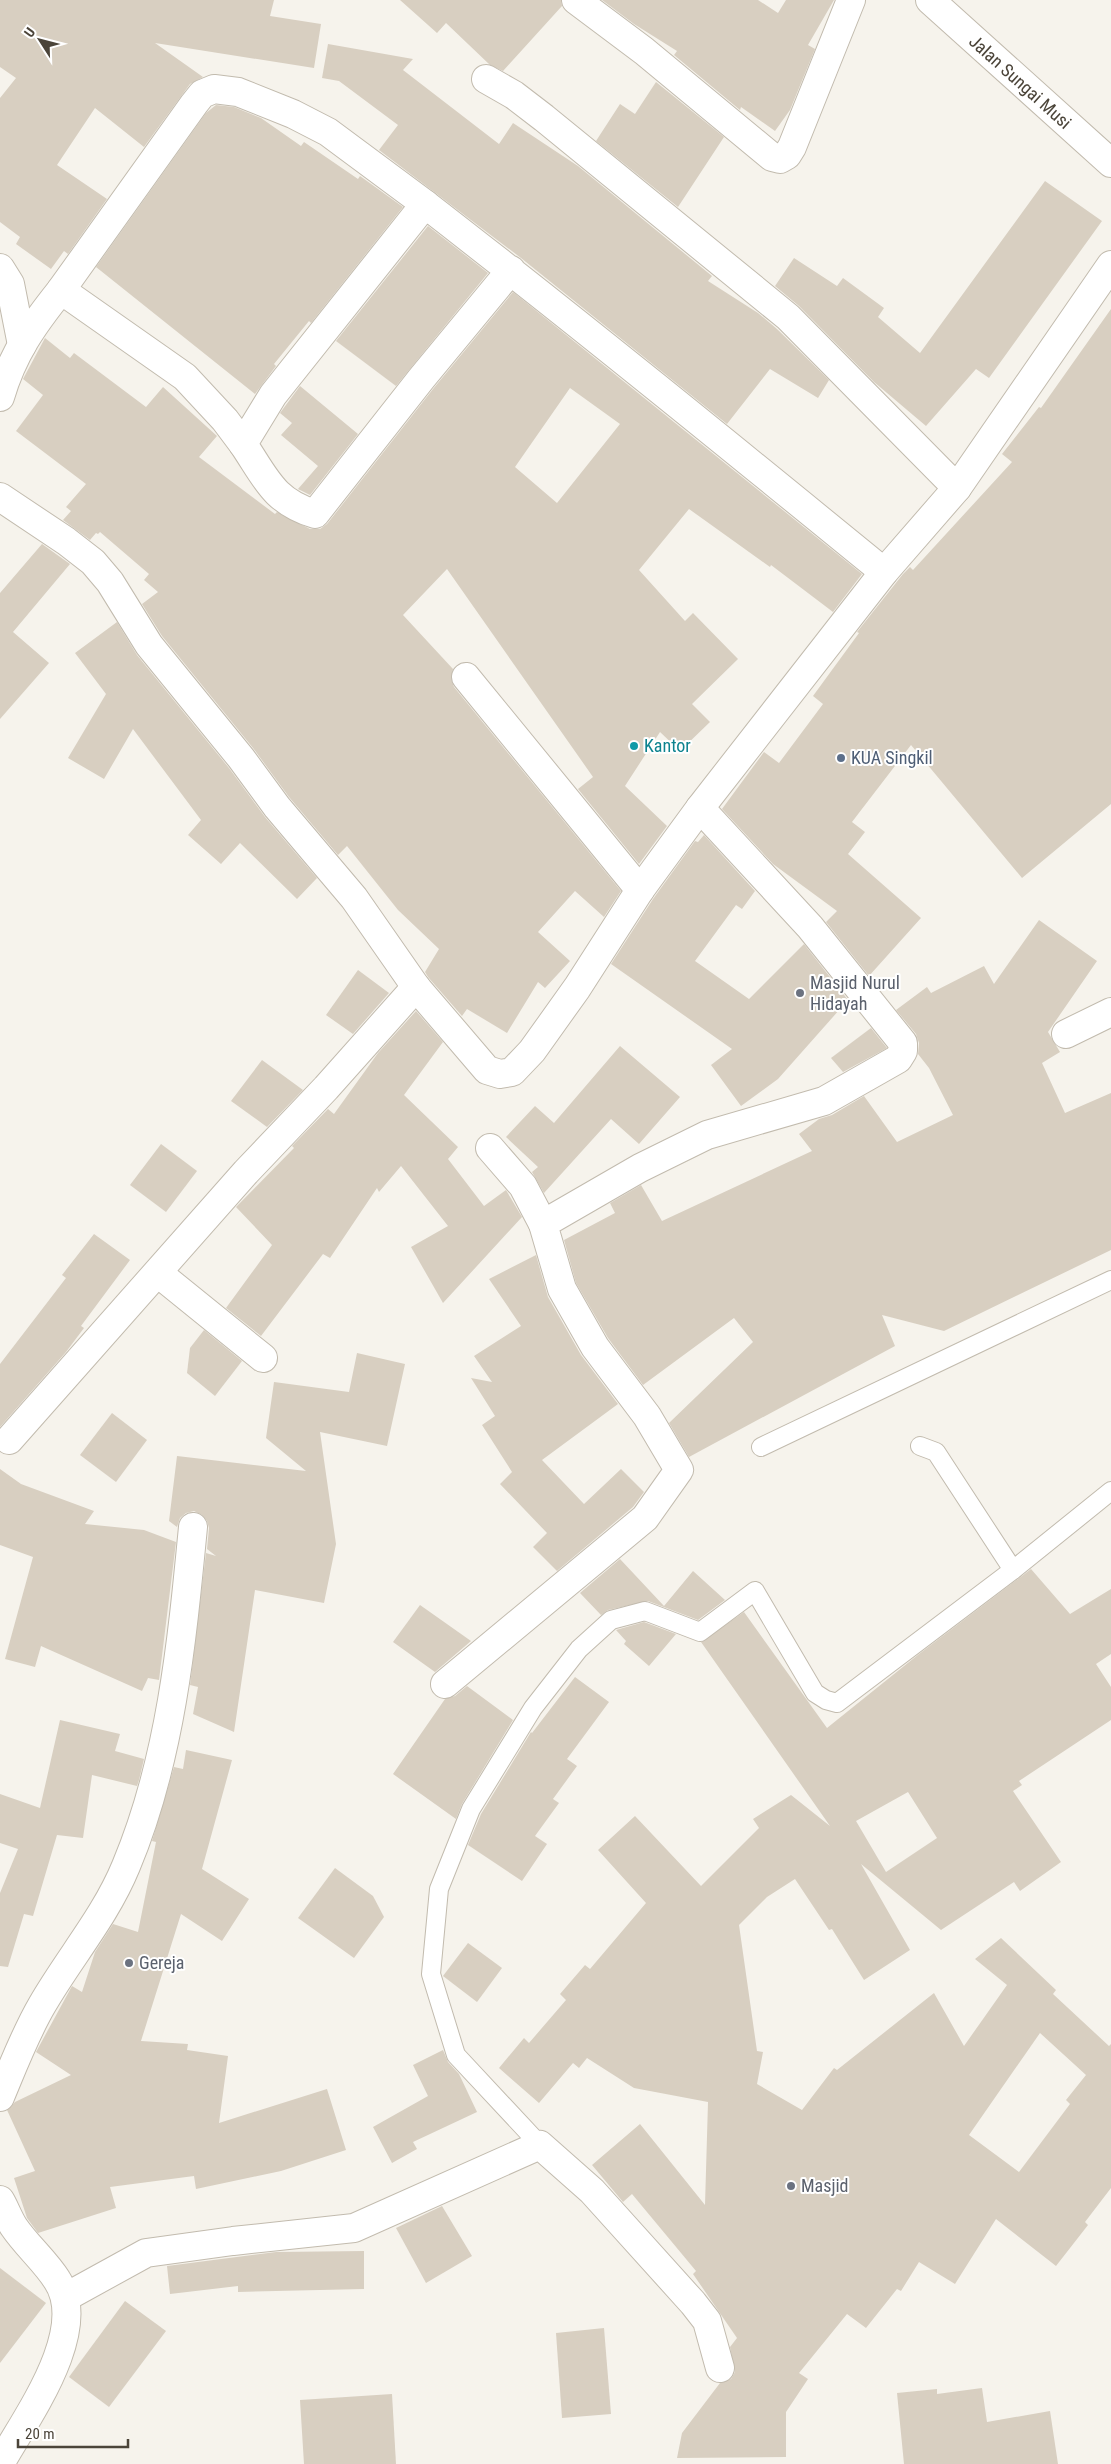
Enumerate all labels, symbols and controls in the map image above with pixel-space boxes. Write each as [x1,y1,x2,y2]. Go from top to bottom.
north arrow [15,15,65,65]
text: U [21,24,38,40]
street label: Jalan Sungai Musi [965,30,1076,133]
place label: Kantor [644,735,691,756]
marker: Kantor [628,740,640,752]
place label: KUA Singkil [851,747,933,768]
marker: KUA Singkil [835,752,847,764]
place label: Masjid Nurul Hidayah [810,972,900,1014]
marker: Masjid Nurul Hidayah [794,987,806,999]
place label: Gereja [139,1952,184,1973]
marker: Gereja [123,1957,135,1969]
place label: Masjid [801,2175,849,2196]
marker: Masjid [785,2180,797,2192]
scale bar [18,2416,128,2448]
text: 20 m [25,2425,55,2443]

